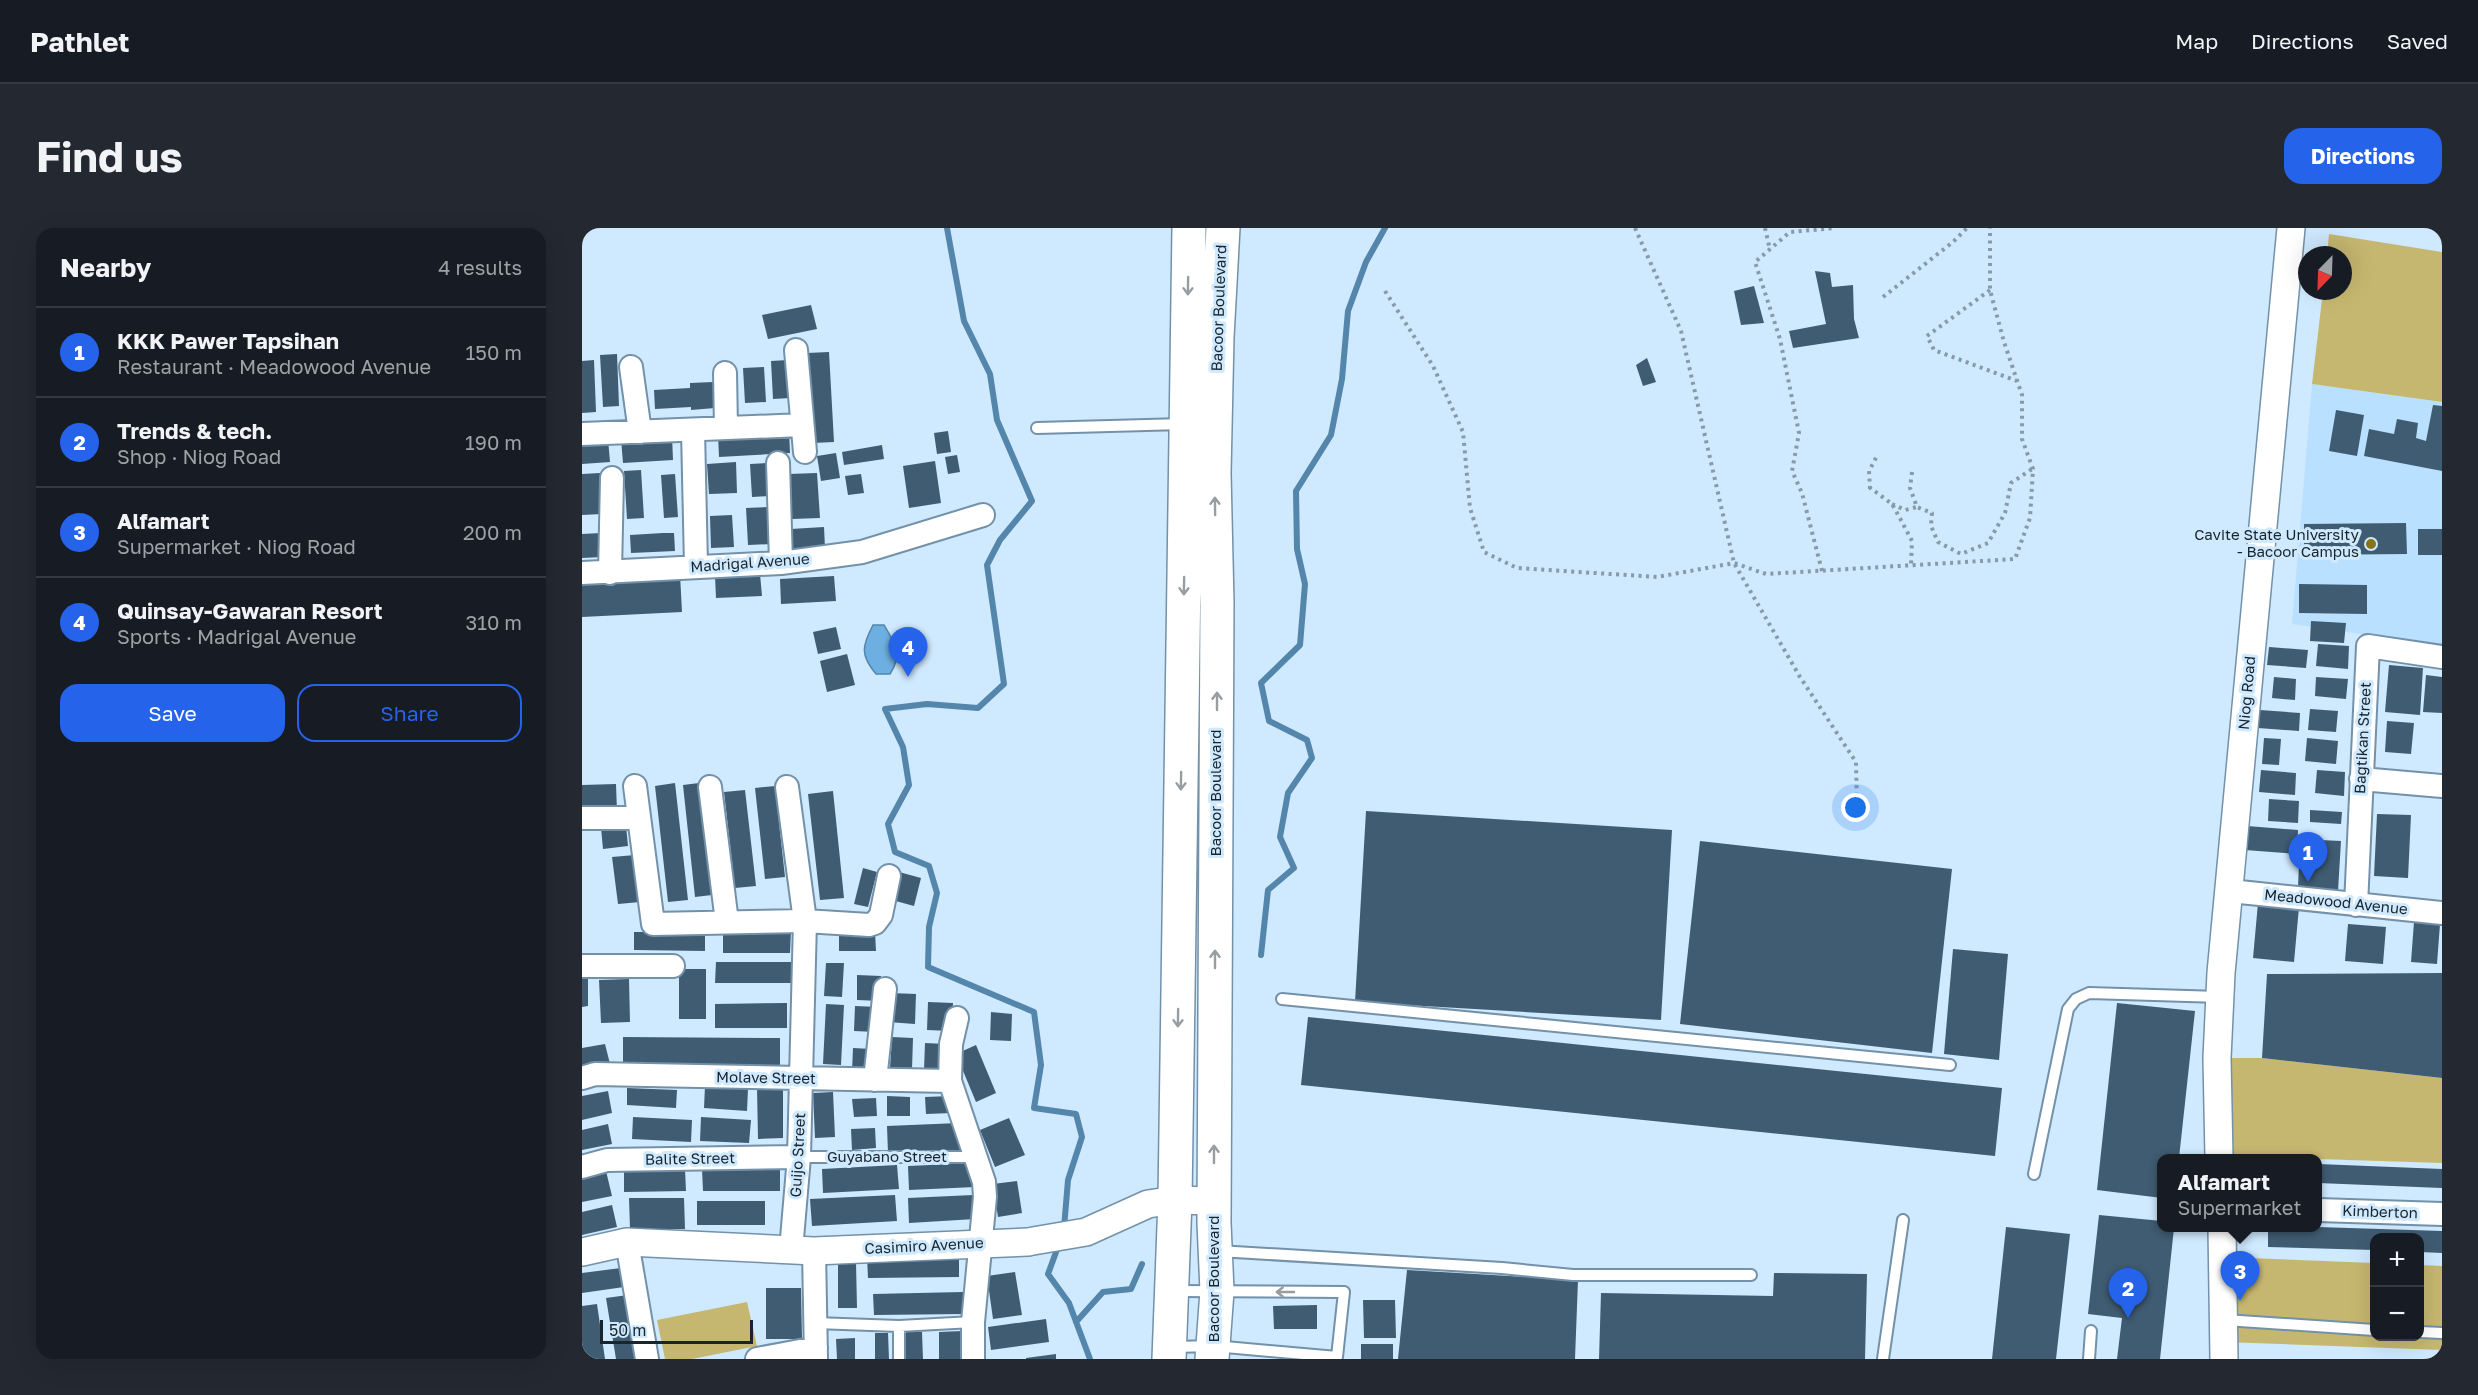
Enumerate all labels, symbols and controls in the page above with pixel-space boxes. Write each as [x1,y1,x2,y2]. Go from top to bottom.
text: Pathlet [30,25,130,58]
text: Map [2175,28,2218,54]
text: Directions [2251,28,2354,54]
text: Saved [2387,28,2448,54]
button: Directions [2284,128,2442,184]
text: Find us [36,131,183,181]
street label: Bacoor Boulevard [1207,244,1229,372]
north arrow [2298,246,2352,300]
text: Nearby [60,252,151,283]
text: 4 results [438,255,522,279]
one-way arrow [1182,276,1194,296]
text: KKK Pawer Tapsihan [117,327,339,354]
text: 1 [74,340,85,364]
text: 150 m [466,340,522,364]
text: Restaurant · Meadowood Avenue [117,354,431,378]
text: Trends & tech. [117,417,272,444]
text: 2 [73,430,86,454]
text: 190 m [465,430,522,454]
text: Shop · Niog Road [117,444,281,468]
one-way arrow [1209,496,1221,516]
text: Alfamart [117,507,210,534]
text: 3 [73,520,86,544]
text: 200 m [463,520,522,544]
place label: Cavite State University - Bacoor Campus [2194,525,2360,560]
text: Supermarket · Niog Road [117,534,356,558]
marker: Cavite State University - Bacoor Campus [2364,537,2378,551]
street label: Madrigal Avenue [690,549,811,575]
one-way arrow [1178,576,1190,596]
text: Quinsay-Gawaran Resort [117,597,383,624]
text: 4 [73,610,86,634]
text: 310 m [466,610,522,634]
text: Sports · Madrigal Avenue [117,624,356,648]
pin: 4 [888,628,928,677]
street label: Niog Road [2234,655,2258,731]
street label: Bagtikan Street [2350,682,2374,794]
button: Save [60,684,285,742]
button: Share [297,684,522,742]
one-way arrow [1211,691,1223,711]
street label: Bacoor Boulevard [1206,730,1224,856]
one-way arrow [1175,771,1187,791]
your location [1841,793,1870,822]
pin: 1 [2288,832,2328,882]
street label: Meadowood Avenue [2264,885,2409,918]
one-way arrow [1209,949,1221,969]
one-way arrow [1172,1008,1184,1028]
street label: Molave Street [716,1067,816,1087]
street label: Guijo Street [786,1112,808,1198]
one-way arrow [1208,1144,1220,1164]
street label: Guyabano Street [827,1147,947,1165]
street label: Balite Street [645,1148,735,1168]
popup [2157,1154,2322,1232]
text: Alfamart [2178,1168,2270,1195]
text: Supermarket [2178,1195,2301,1219]
street label: Kimberton [2342,1201,2418,1221]
street label: Bacoor Boulevard [1204,1216,1222,1342]
street label: Casimiro Avenue [864,1233,984,1257]
map controls [2370,1233,2424,1341]
button: + [2370,1233,2424,1287]
pin: 3 [2220,1252,2260,1301]
pin: 2 [2108,1268,2148,1318]
one-way arrow [1276,1286,1296,1298]
button: − [2370,1287,2424,1341]
scale bar [600,1317,753,1344]
text: 50 m [609,1320,646,1340]

